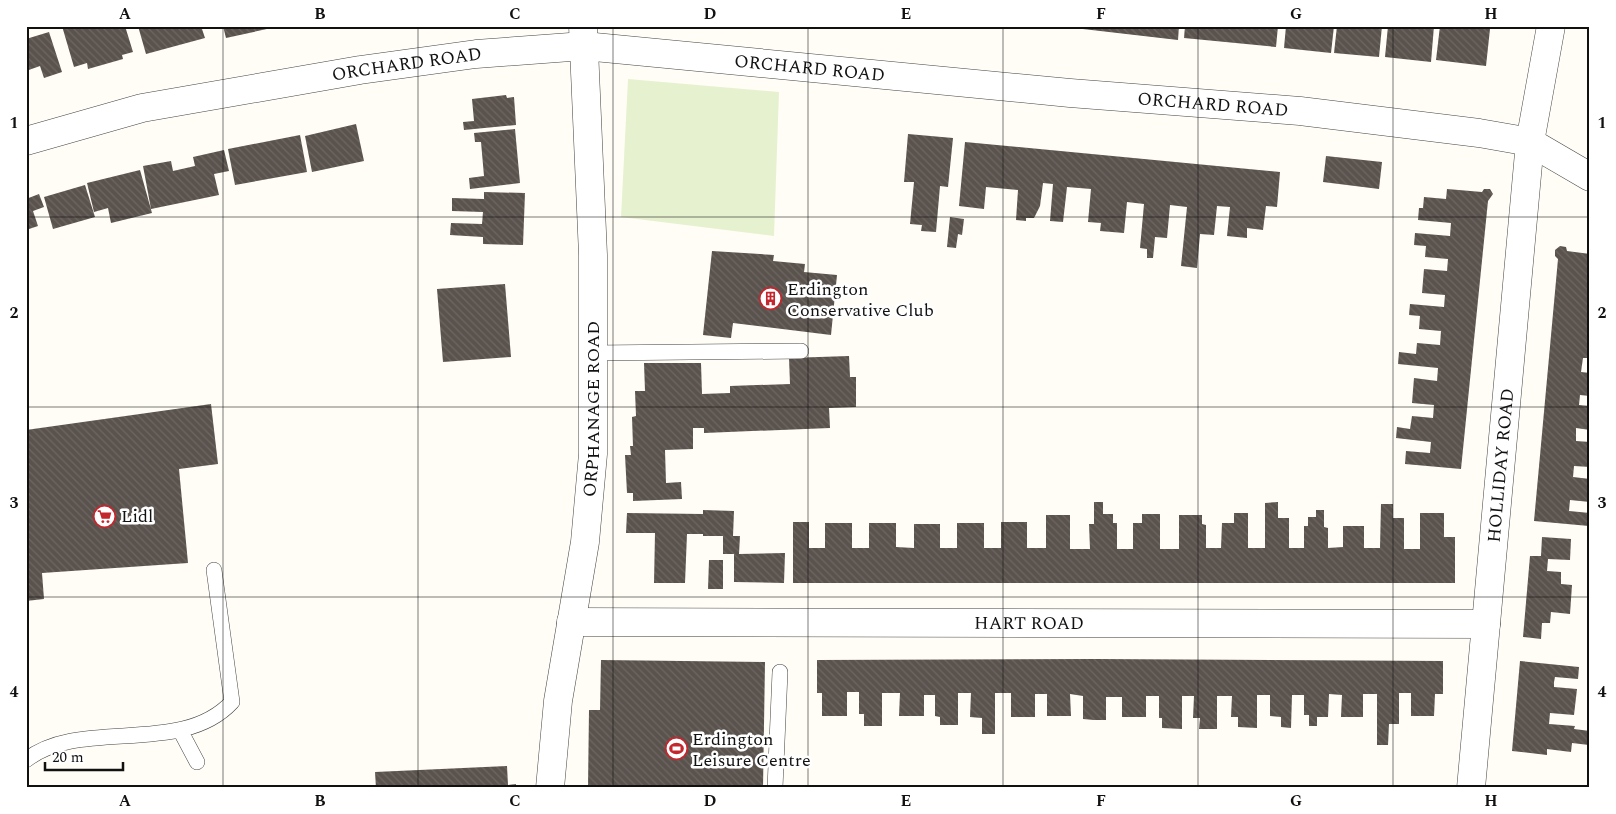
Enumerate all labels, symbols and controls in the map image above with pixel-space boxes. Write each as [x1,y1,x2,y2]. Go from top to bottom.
text: A [119,2,132,26]
text: B [314,2,326,26]
text: C [509,2,521,26]
text: D [704,2,717,26]
text: E [901,2,911,26]
text: F [1096,2,1106,26]
text: G [1290,2,1302,26]
text: H [1484,2,1498,26]
street label: ORCHARD ROAD [330,40,484,89]
street label: ORCHARD ROAD [733,48,886,89]
street label: ORCHARD ROAD [1136,85,1289,124]
text: 1 [10,111,18,135]
text: 1 [1598,111,1606,135]
place label: Erdington Conservative Club [787,276,934,324]
building icon: Erdington Conservative Club [759,287,783,311]
text: 2 [10,301,19,325]
text: 2 [1598,301,1607,325]
street label: ORPHANAGE ROAD [576,321,607,498]
street label: HOLLIDAY ROAD [1480,387,1521,544]
text: 3 [10,491,19,515]
text: 3 [1598,491,1607,515]
place label: Lidl [121,503,153,530]
supermarket icon: Lidl [93,504,117,528]
street label: HART ROAD [974,610,1084,637]
text: 4 [10,680,19,704]
text: 4 [1598,680,1607,704]
place label: Erdington Leisure Centre [692,726,811,774]
sports icon: Erdington Leisure Centre [664,737,688,761]
scale bar [45,739,122,771]
text: 20 m [52,746,84,769]
text: A [119,789,132,813]
text: B [314,789,326,813]
text: C [509,789,521,813]
text: D [704,789,717,813]
text: E [901,789,911,813]
text: F [1096,789,1106,813]
text: G [1290,789,1302,813]
text: H [1484,789,1498,813]

